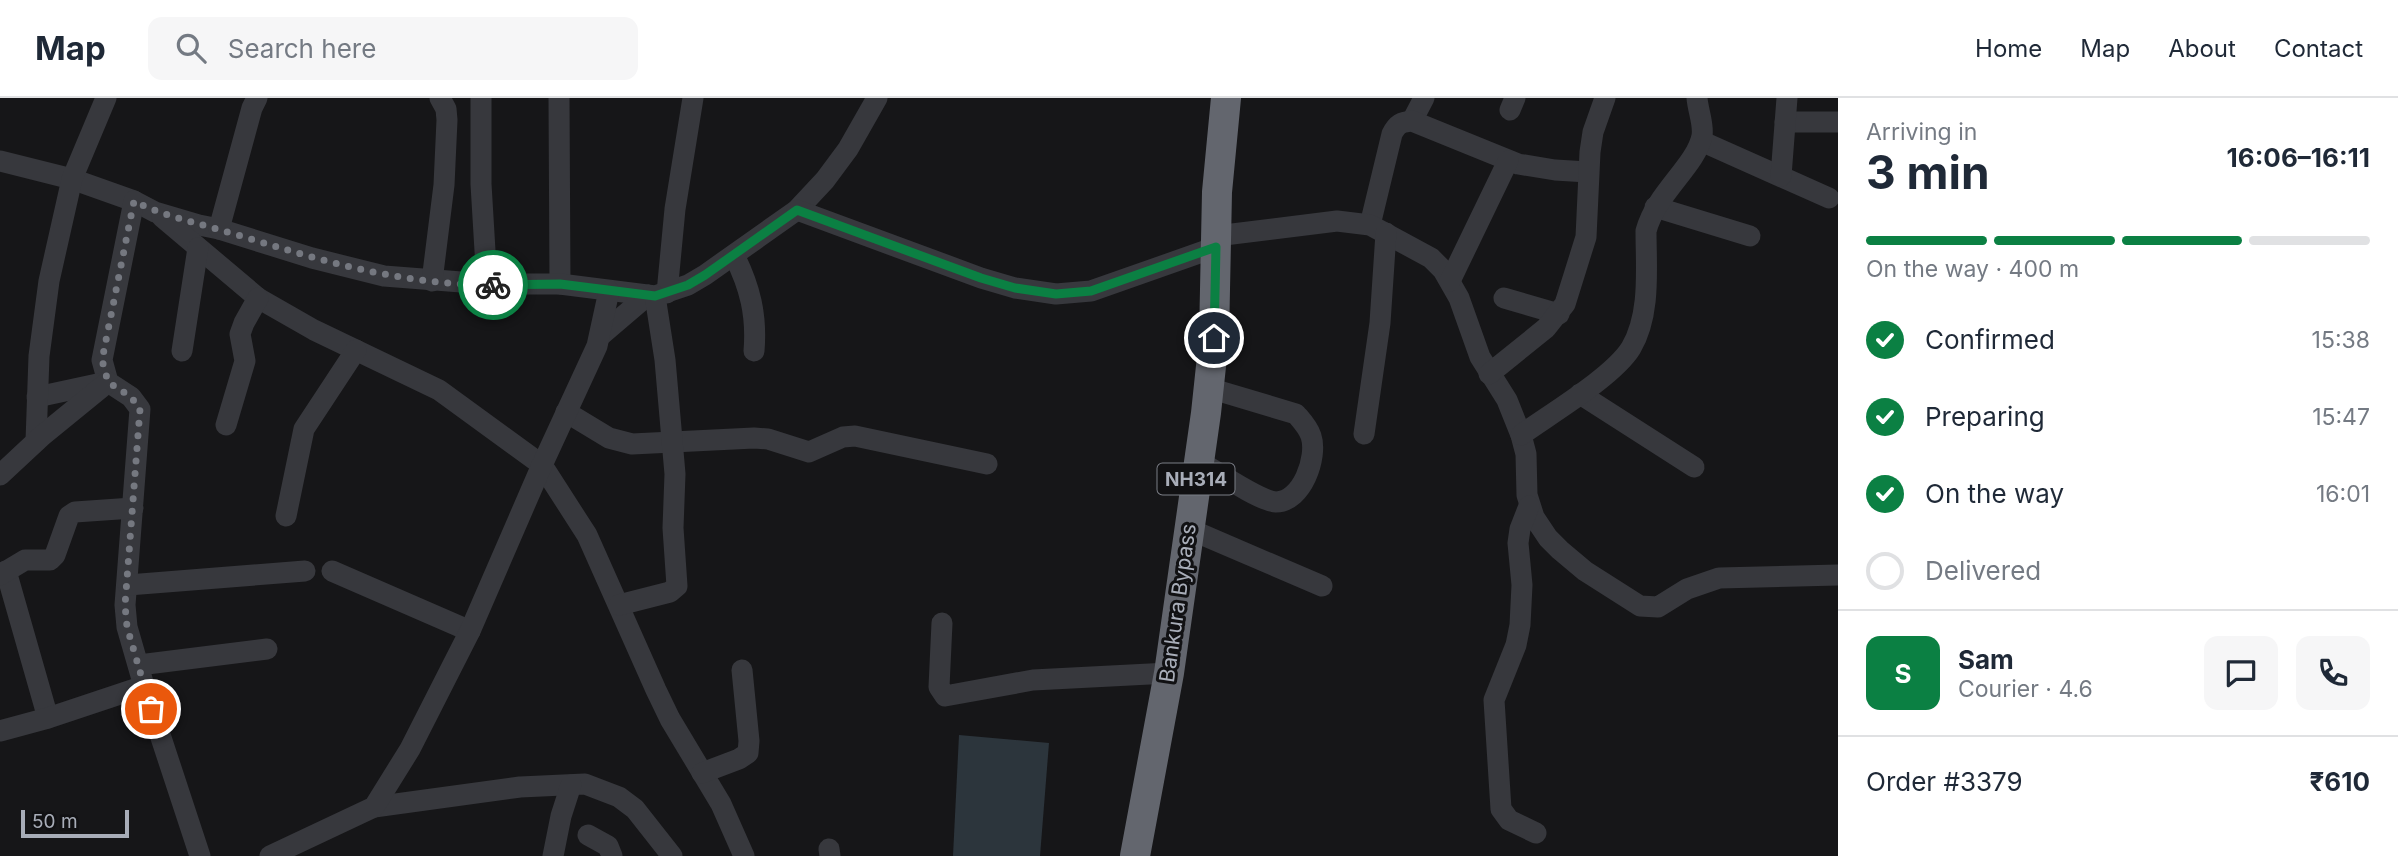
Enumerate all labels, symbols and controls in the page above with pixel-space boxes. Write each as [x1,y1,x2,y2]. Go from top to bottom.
search box [148,17,638,80]
text: Map [35,28,106,68]
icon: search [172,29,210,67]
text: Search here [228,33,376,64]
text: Home [1975,34,2042,63]
text: Map [2080,34,2130,63]
text: About [2168,34,2236,63]
text: Contact [2274,34,2363,63]
text: Arriving in [1866,118,1977,146]
text: 16:06–16:11 [2227,142,2370,173]
text: 3 min [1866,144,1990,200]
courier [458,250,528,320]
text: On the way · 400 m [1866,255,2079,283]
icon: bike [474,266,512,304]
pin [1184,308,1244,368]
icon: home [1195,319,1233,357]
icon: check [1866,321,1904,359]
text: Confirmed [1925,324,2055,355]
text: 15:38 [2312,326,2370,354]
icon: check [1866,398,1904,436]
text: Preparing [1925,401,2045,432]
text: 15:47 [2312,403,2370,431]
road number: NH314 [1158,464,1234,494]
icon: check [1866,475,1904,513]
text: On the way [1925,478,2064,509]
text: 16:01 [2316,480,2370,508]
street label: Bankura Bypass [1154,522,1201,684]
text: Delivered [1925,555,2041,586]
button: chat [2204,636,2278,710]
button: phone [2296,636,2370,710]
text: Sam [1958,644,2014,675]
text: S [1894,658,1912,689]
text: Courier · 4.6 [1958,675,2093,703]
pin [121,679,181,739]
icon: bag [132,690,170,728]
text: Order #3379 [1866,766,2023,797]
text: ₹610 [2310,766,2370,797]
scale bar [21,807,130,839]
text: 50 m [32,810,78,833]

